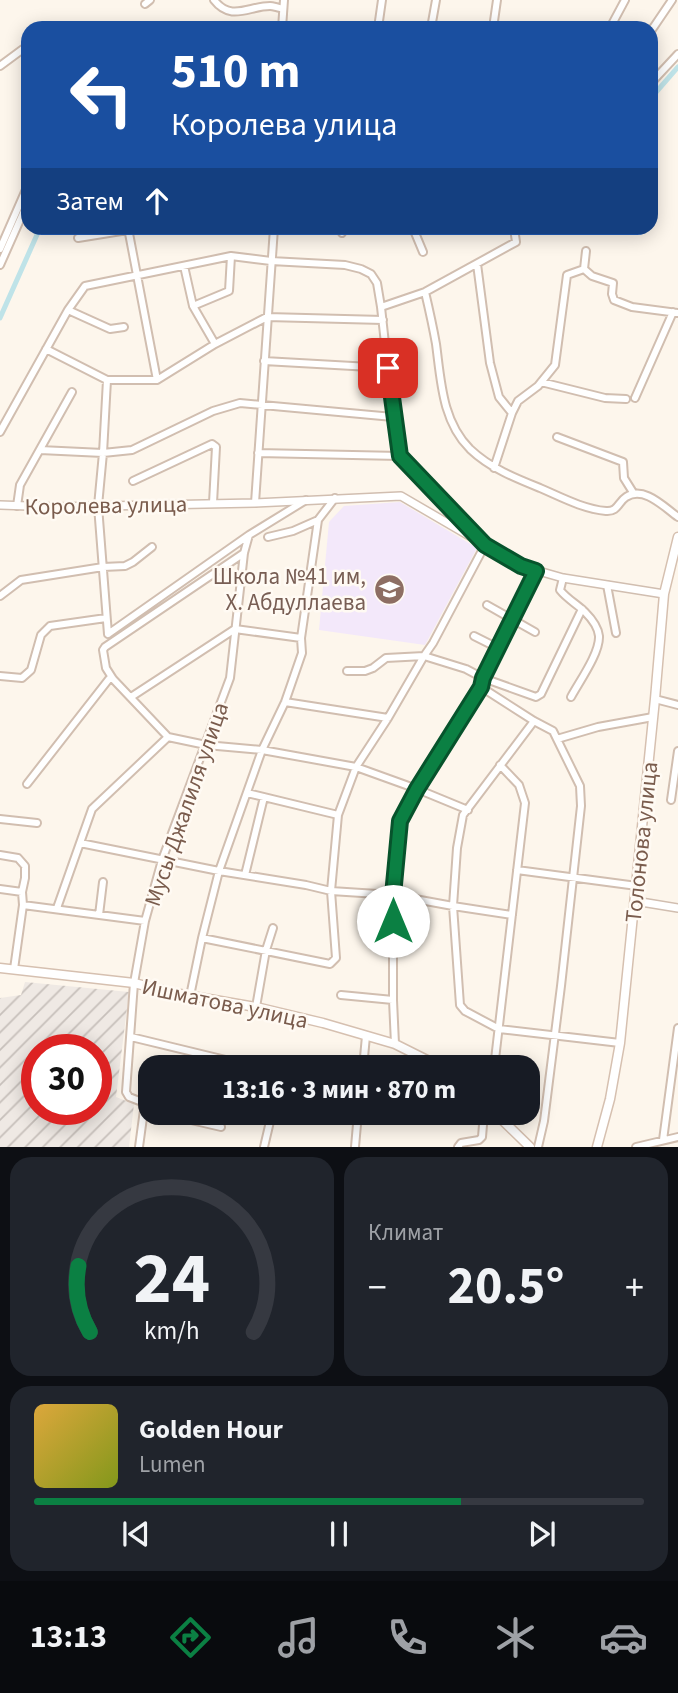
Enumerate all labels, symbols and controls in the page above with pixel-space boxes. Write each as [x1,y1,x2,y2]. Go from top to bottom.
text: 510 m [171,37,300,107]
icon: left [56,49,147,140]
text: Королева улица [171,102,397,148]
icon: ahead [138,182,176,220]
text: Затем [56,183,124,220]
pin [358,338,418,398]
icon: arrive [369,349,407,387]
street label: Королева улица [24,488,188,523]
place label: Школа №41 им, Х. Абдуллаева [213,560,366,619]
school or university icon: Школа №41 им, Х. Абдуллаева [372,572,406,606]
street label: Мусы Джалиля улица [136,698,237,911]
street label: Толонова улица [617,760,666,924]
position arrow [356,884,430,958]
street label: Ишматова улица [139,970,311,1037]
speed limit sign: 30 [21,1034,112,1125]
text: 13:16 · 3 мин · 870 m [222,1071,456,1108]
text: Климат [368,1216,443,1249]
text: 24 [134,1228,210,1332]
text: 20.5° [448,1250,564,1324]
text: − [368,1261,387,1315]
text: + [625,1261,644,1315]
text: km/h [144,1313,200,1349]
text: Golden Hour [139,1411,283,1448]
text: Lumen [139,1448,206,1481]
icon: previous [117,1515,155,1553]
icon: pause [320,1515,358,1553]
icon: next [523,1515,561,1553]
icon: directions [166,1613,215,1662]
icon: music [274,1613,323,1662]
icon: phone [383,1613,432,1662]
icon: climate [491,1613,540,1662]
icon: car [599,1613,648,1662]
text: 13:13 [30,1614,107,1660]

